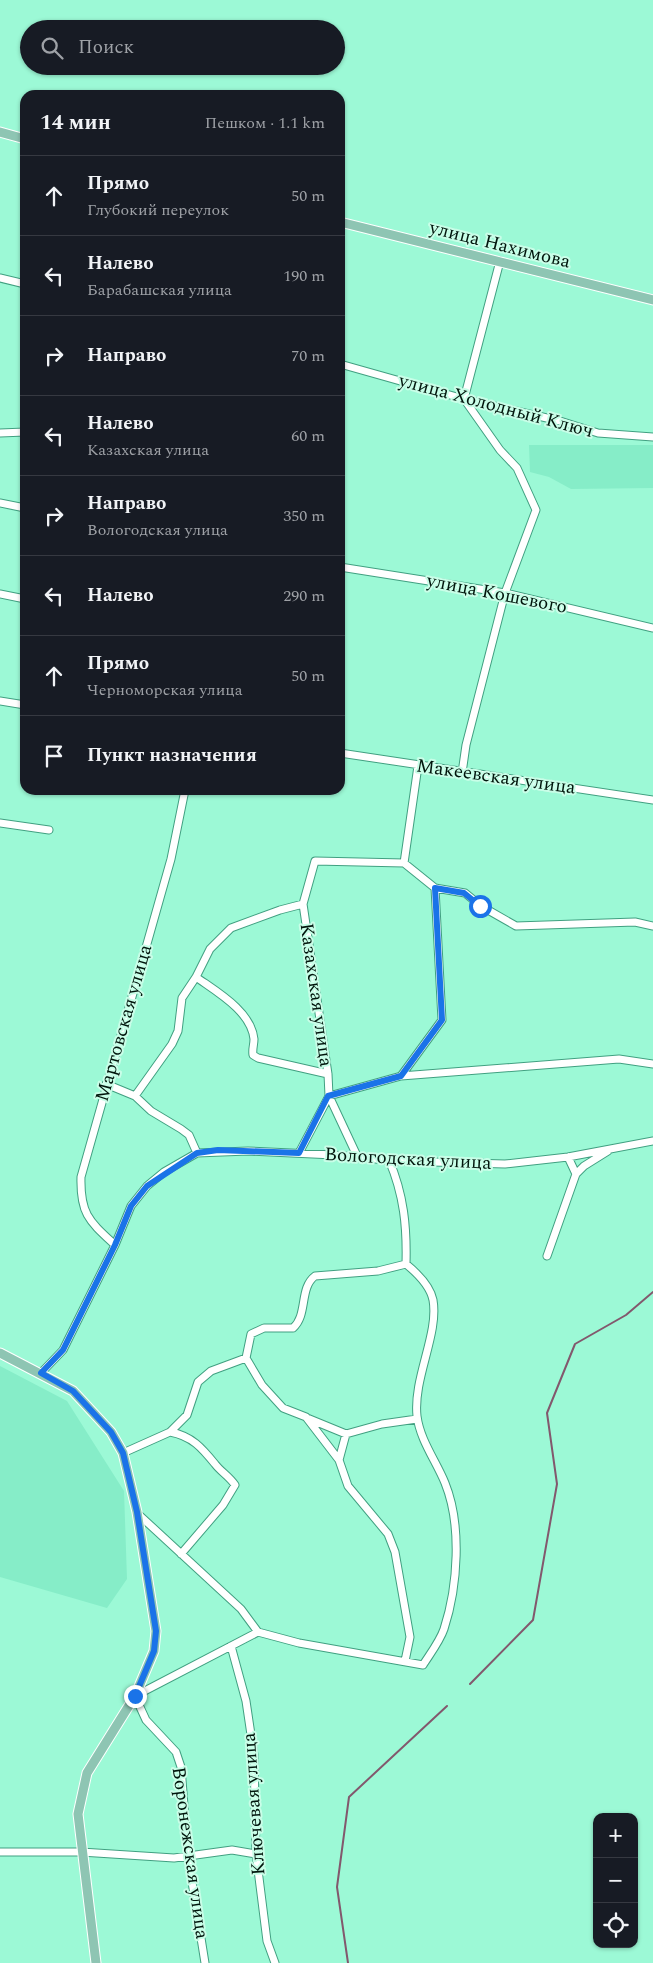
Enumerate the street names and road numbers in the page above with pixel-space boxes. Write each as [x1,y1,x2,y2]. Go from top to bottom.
street label: улица Нахимова [425,213,574,277]
street label: улица Холодный Ключ [395,366,597,446]
street label: улица Кошевого [423,566,570,622]
street label: Макеевская улица [415,751,578,803]
street label: Казахская улица [292,921,341,1069]
street label: Мартовская улица [88,940,160,1105]
street label: Вологодская улица [324,1140,493,1178]
street label: Ключевая улица [234,1731,273,1876]
street label: Воронежская улица [164,1765,217,1942]

